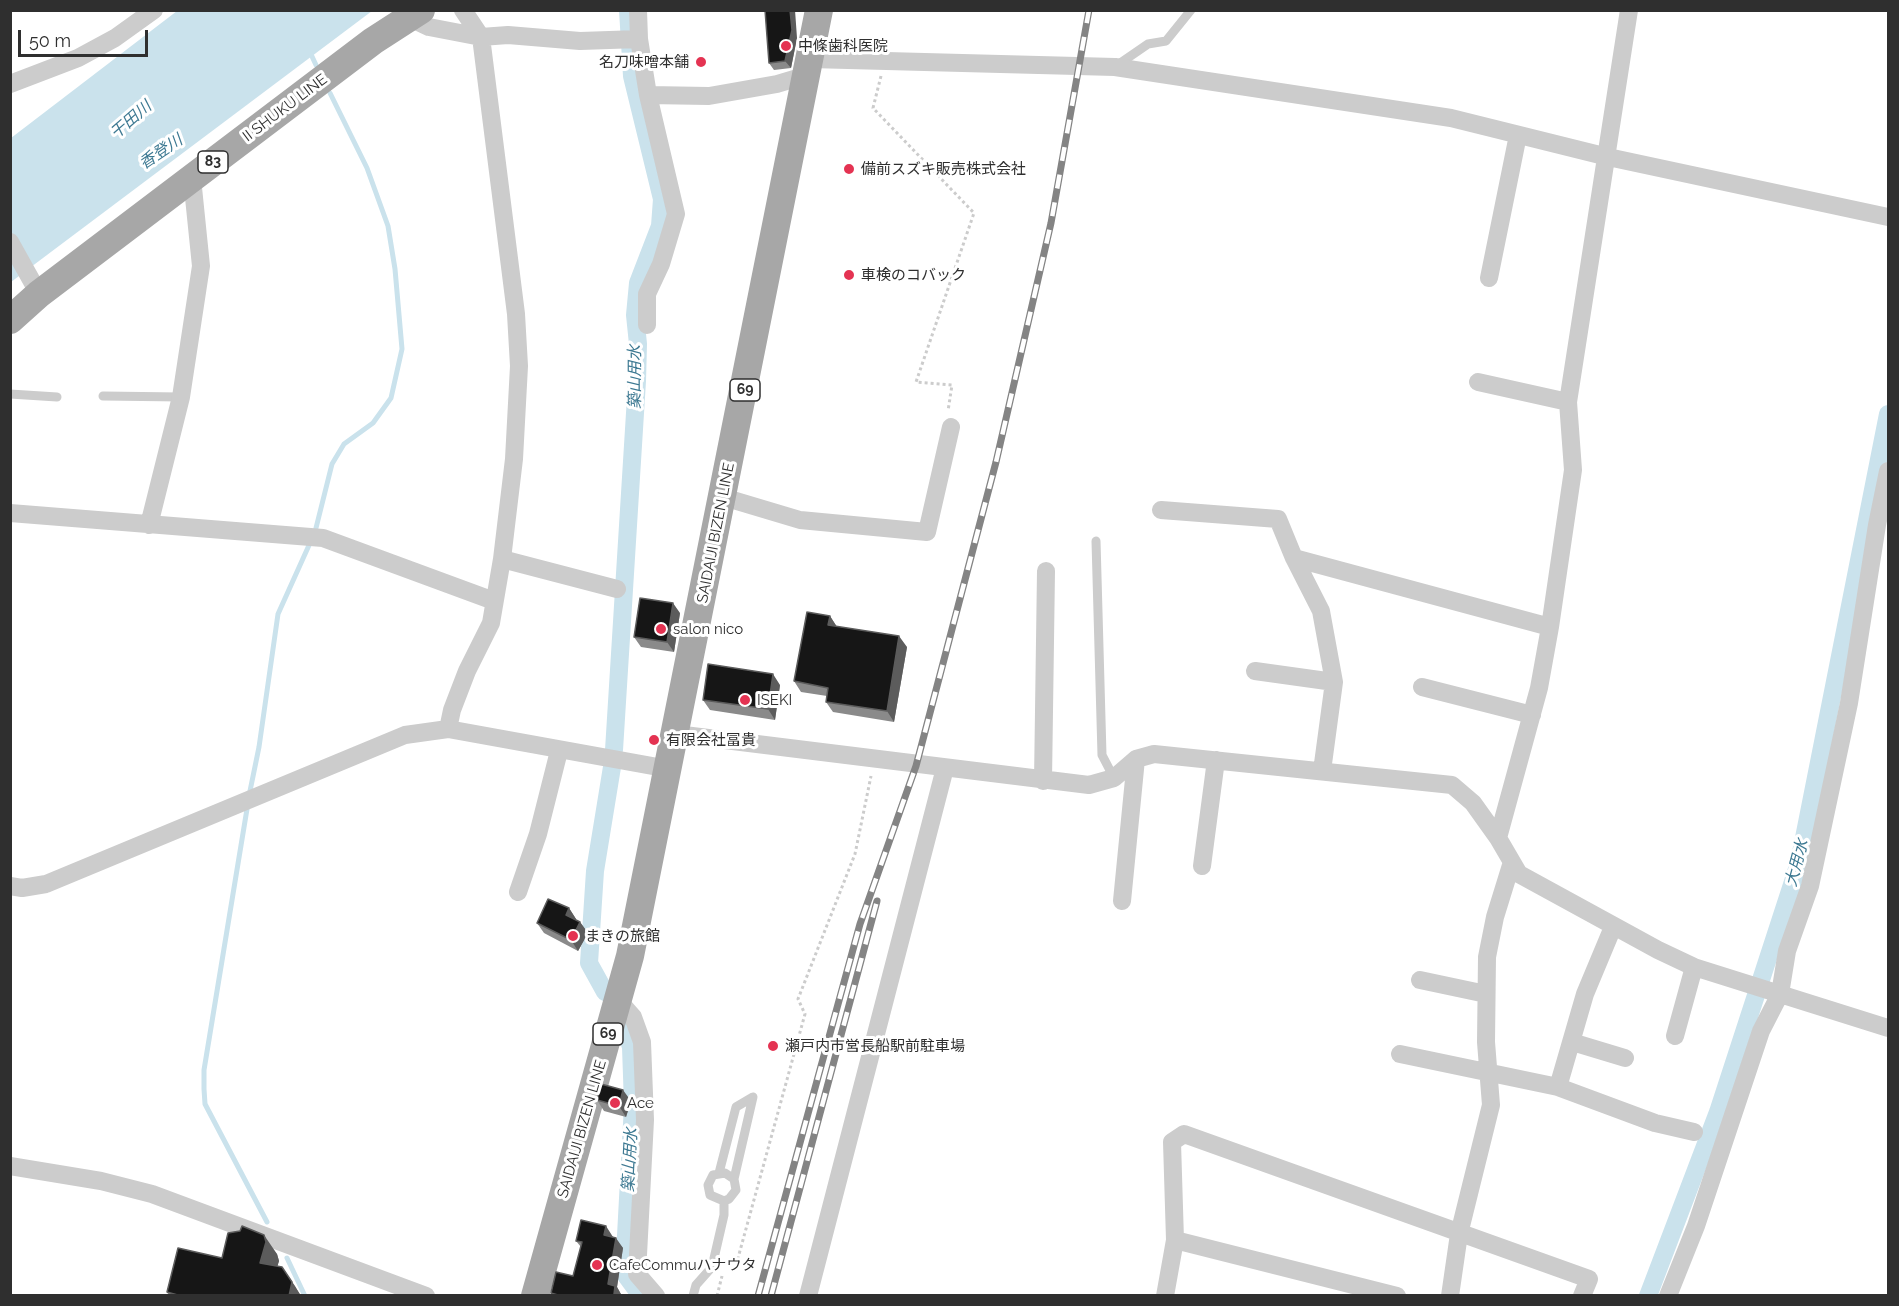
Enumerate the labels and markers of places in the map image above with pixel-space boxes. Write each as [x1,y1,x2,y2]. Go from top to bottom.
place label: 中條歯科医院 [798,37,888,55]
marker: 中條歯科医院 [779,39,793,53]
place label: 名刀味噌本舗 [599,53,689,71]
marker: 名刀味噌本舗 [694,55,708,69]
place label: 備前スズキ販売株式会社 [861,160,1026,178]
marker: 備前スズキ販売株式会社 [842,162,856,176]
place label: 車検のコバック [861,266,966,284]
marker: 車検のコバック [842,268,856,282]
place label: salon nico [673,620,743,638]
marker: salon nico [654,622,668,636]
place label: ISEKI [757,691,792,709]
marker: ISEKI [738,693,752,707]
place label: 有限会社冨貴 [666,731,756,749]
marker: 有限会社冨貴 [647,733,661,747]
place label: まきの旅館 [585,927,660,945]
marker: まきの旅館 [566,929,580,943]
place label: 瀬戸内市営長船駅前駐車場 [785,1037,965,1055]
marker: 瀬戸内市営長船駅前駐車場 [766,1039,780,1053]
place label: Ace [627,1094,654,1112]
marker: Ace [608,1096,622,1110]
place label: CafeCommuハナウタ [609,1256,757,1274]
marker: CafeCommuハナウタ [590,1258,604,1272]

